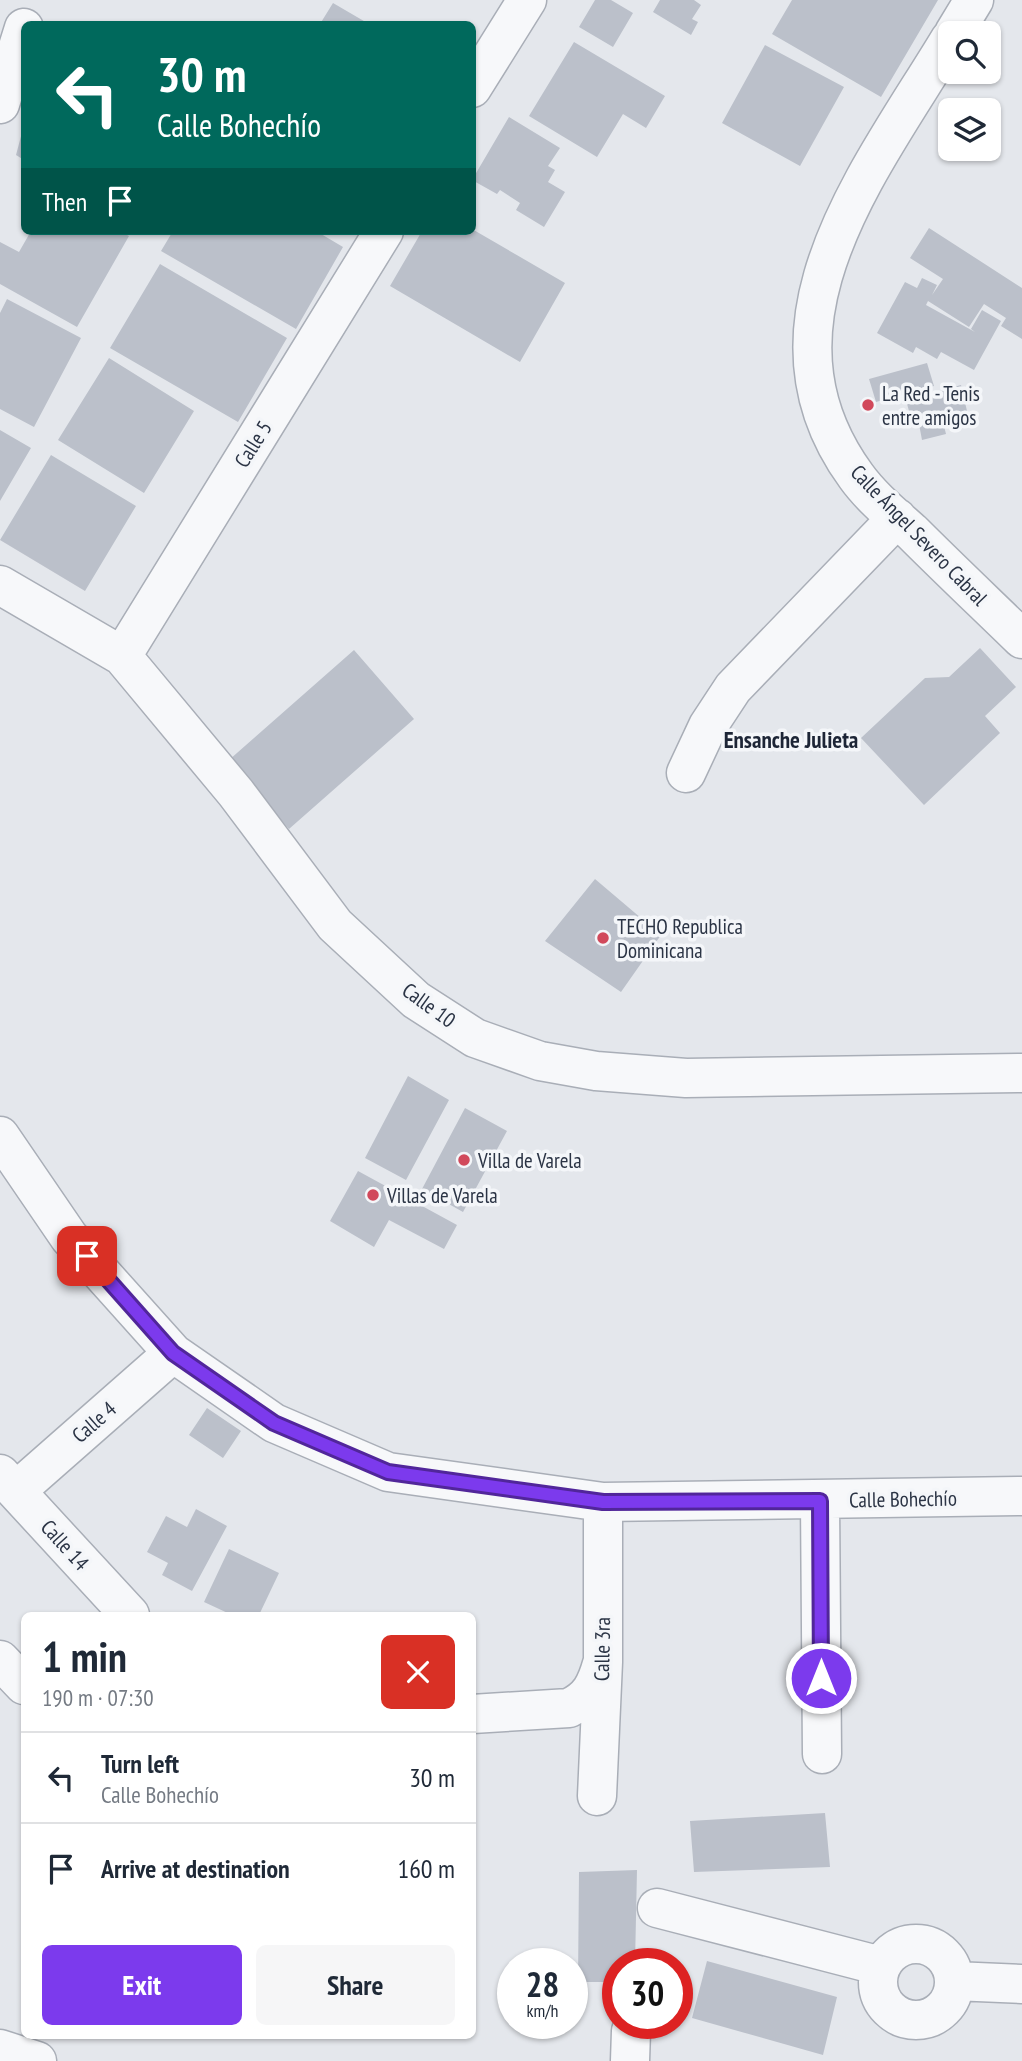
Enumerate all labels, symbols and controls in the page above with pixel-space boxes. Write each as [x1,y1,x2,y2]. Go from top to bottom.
map controls [938,21,1001,161]
button: search [938,21,1001,84]
text: 30 m [157,42,246,106]
icon: left [42,49,133,140]
button: layers [938,98,1001,161]
text: Calle Bohechío [157,104,321,146]
icon: arrive [101,182,139,220]
text: Then [42,185,87,218]
place label: La Red - Tenis entre amigos [882,380,980,431]
marker: La Red - Tenis entre amigos [860,397,876,413]
street label: Calle 5 [228,416,278,472]
street label: Calle Ángel Severo Cabral [845,459,993,611]
district label: Ensanche Julieta [724,725,858,754]
place label: TECHO Republica Dominicana [617,913,743,964]
marker: TECHO Republica Dominicana [595,930,611,946]
street label: Calle 10 [397,977,461,1033]
place label: Villa de Varela [477,1147,582,1174]
marker: Villa de Varela [456,1152,472,1168]
place label: Villas de Varela [386,1182,498,1209]
marker: Villas de Varela [365,1187,381,1203]
pin [57,1226,117,1286]
icon: arrive [68,1237,106,1275]
street label: Calle 4 [66,1395,122,1449]
street label: Calle Bohechío [849,1485,957,1513]
street label: Calle 14 [35,1514,95,1577]
street label: Calle 3ra [588,1617,616,1681]
text: 1 min [42,1629,127,1684]
button: close [381,1635,455,1709]
position arrow [784,1641,858,1715]
text: 190 m · 07:30 [42,1683,154,1712]
text: Turn left [101,1747,179,1780]
icon: left [42,1759,80,1797]
text: 30 m [409,1761,455,1794]
text: Calle Bohechío [101,1780,219,1809]
icon: arrive [42,1850,80,1888]
text: Arrive at destination [101,1852,290,1885]
text: 160 m [397,1852,455,1885]
button: Exit [42,1945,242,2025]
button: Share [256,1945,455,2025]
speed limit sign: 30 [602,1948,693,2039]
text: 28 [526,1961,559,2007]
text: km/h [527,1999,558,2022]

